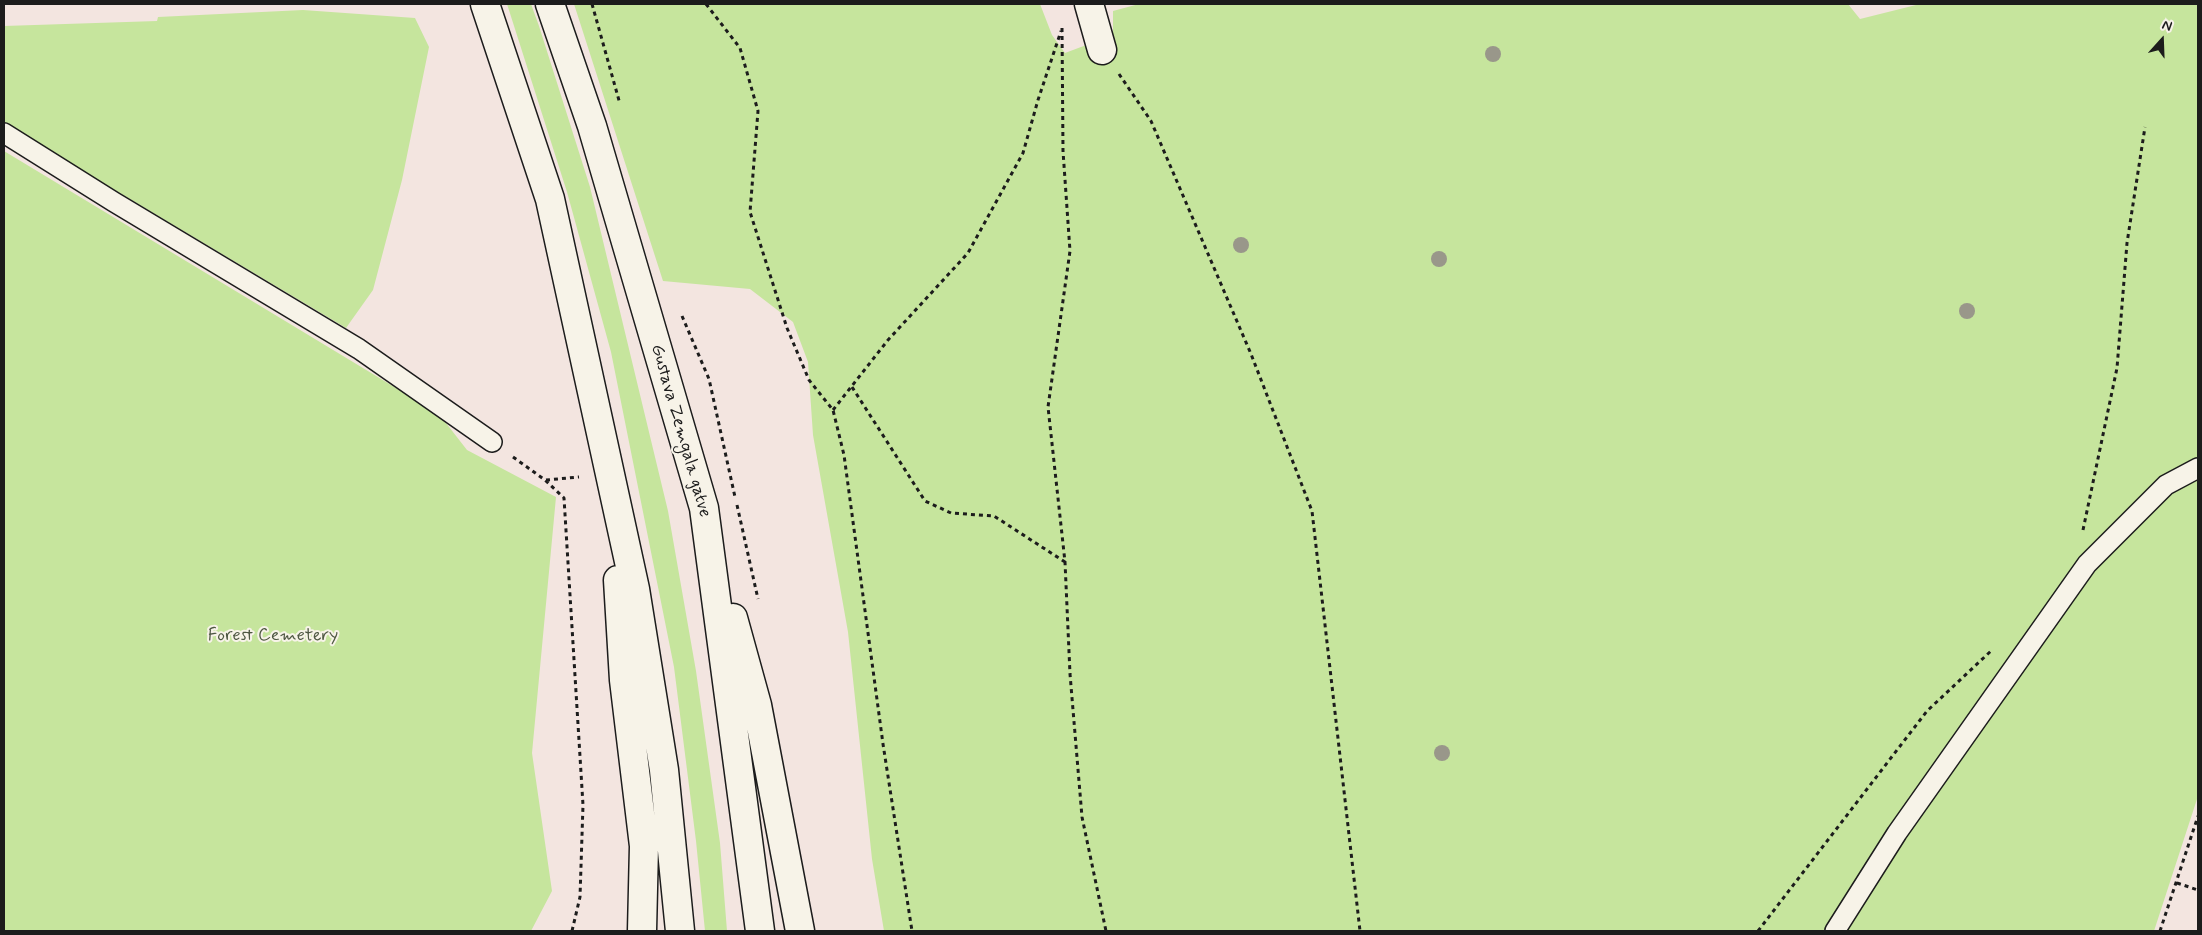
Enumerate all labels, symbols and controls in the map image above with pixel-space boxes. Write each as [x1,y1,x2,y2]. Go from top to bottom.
north arrow [2137,15,2187,65]
text: N [2160,16,2175,36]
street label: Gustava Zemgala gatve [645,342,715,520]
park label: Forest Cemetery [208,625,338,647]

